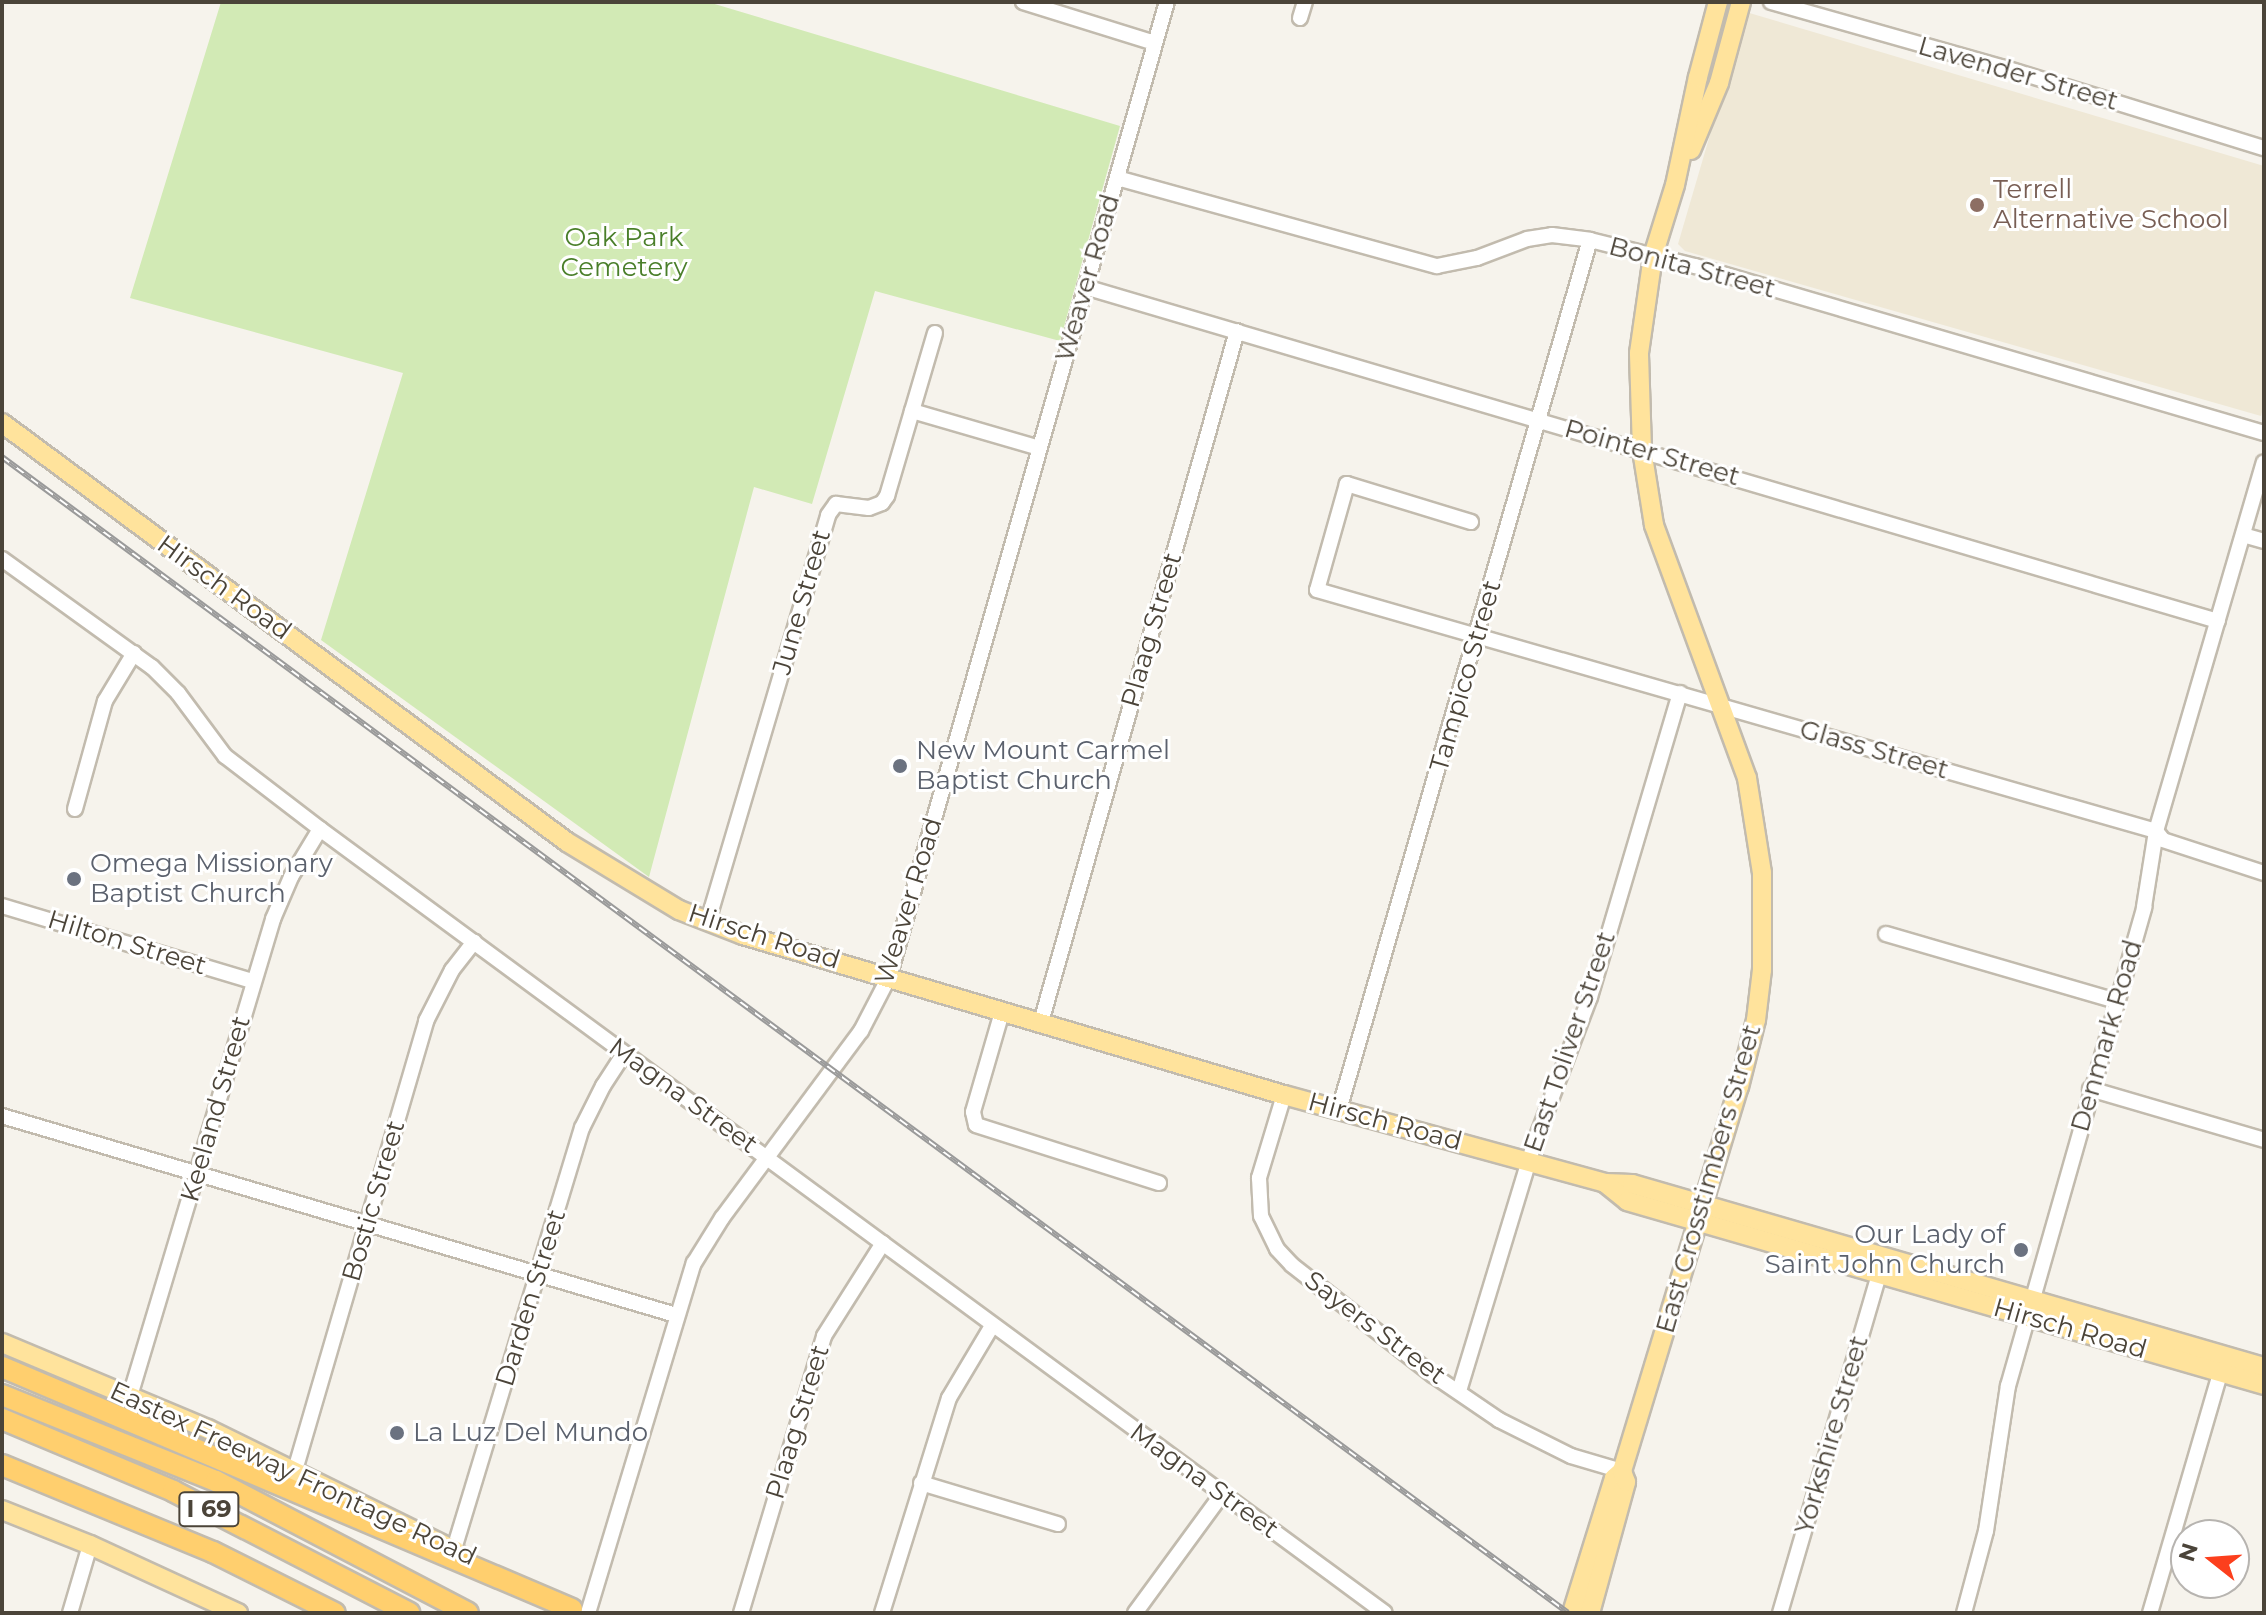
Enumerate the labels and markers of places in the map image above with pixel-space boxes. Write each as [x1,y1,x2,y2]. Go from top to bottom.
place label: Terrell Alternative School [1993,174,2229,236]
marker: Terrell Alternative School [1968,196,1986,214]
place label: New Mount Carmel Baptist Church [916,735,1170,796]
marker: New Mount Carmel Baptist Church [891,757,909,775]
place label: Omega Missionary Baptist Church [90,848,333,910]
marker: Omega Missionary Baptist Church [65,870,83,888]
place label: Our Lady of Saint John Church [1765,1219,2005,1280]
marker: Our Lady of Saint John Church [2012,1241,2030,1259]
place label: La Luz Del Mundo [413,1417,648,1449]
marker: La Luz Del Mundo [388,1424,406,1442]

